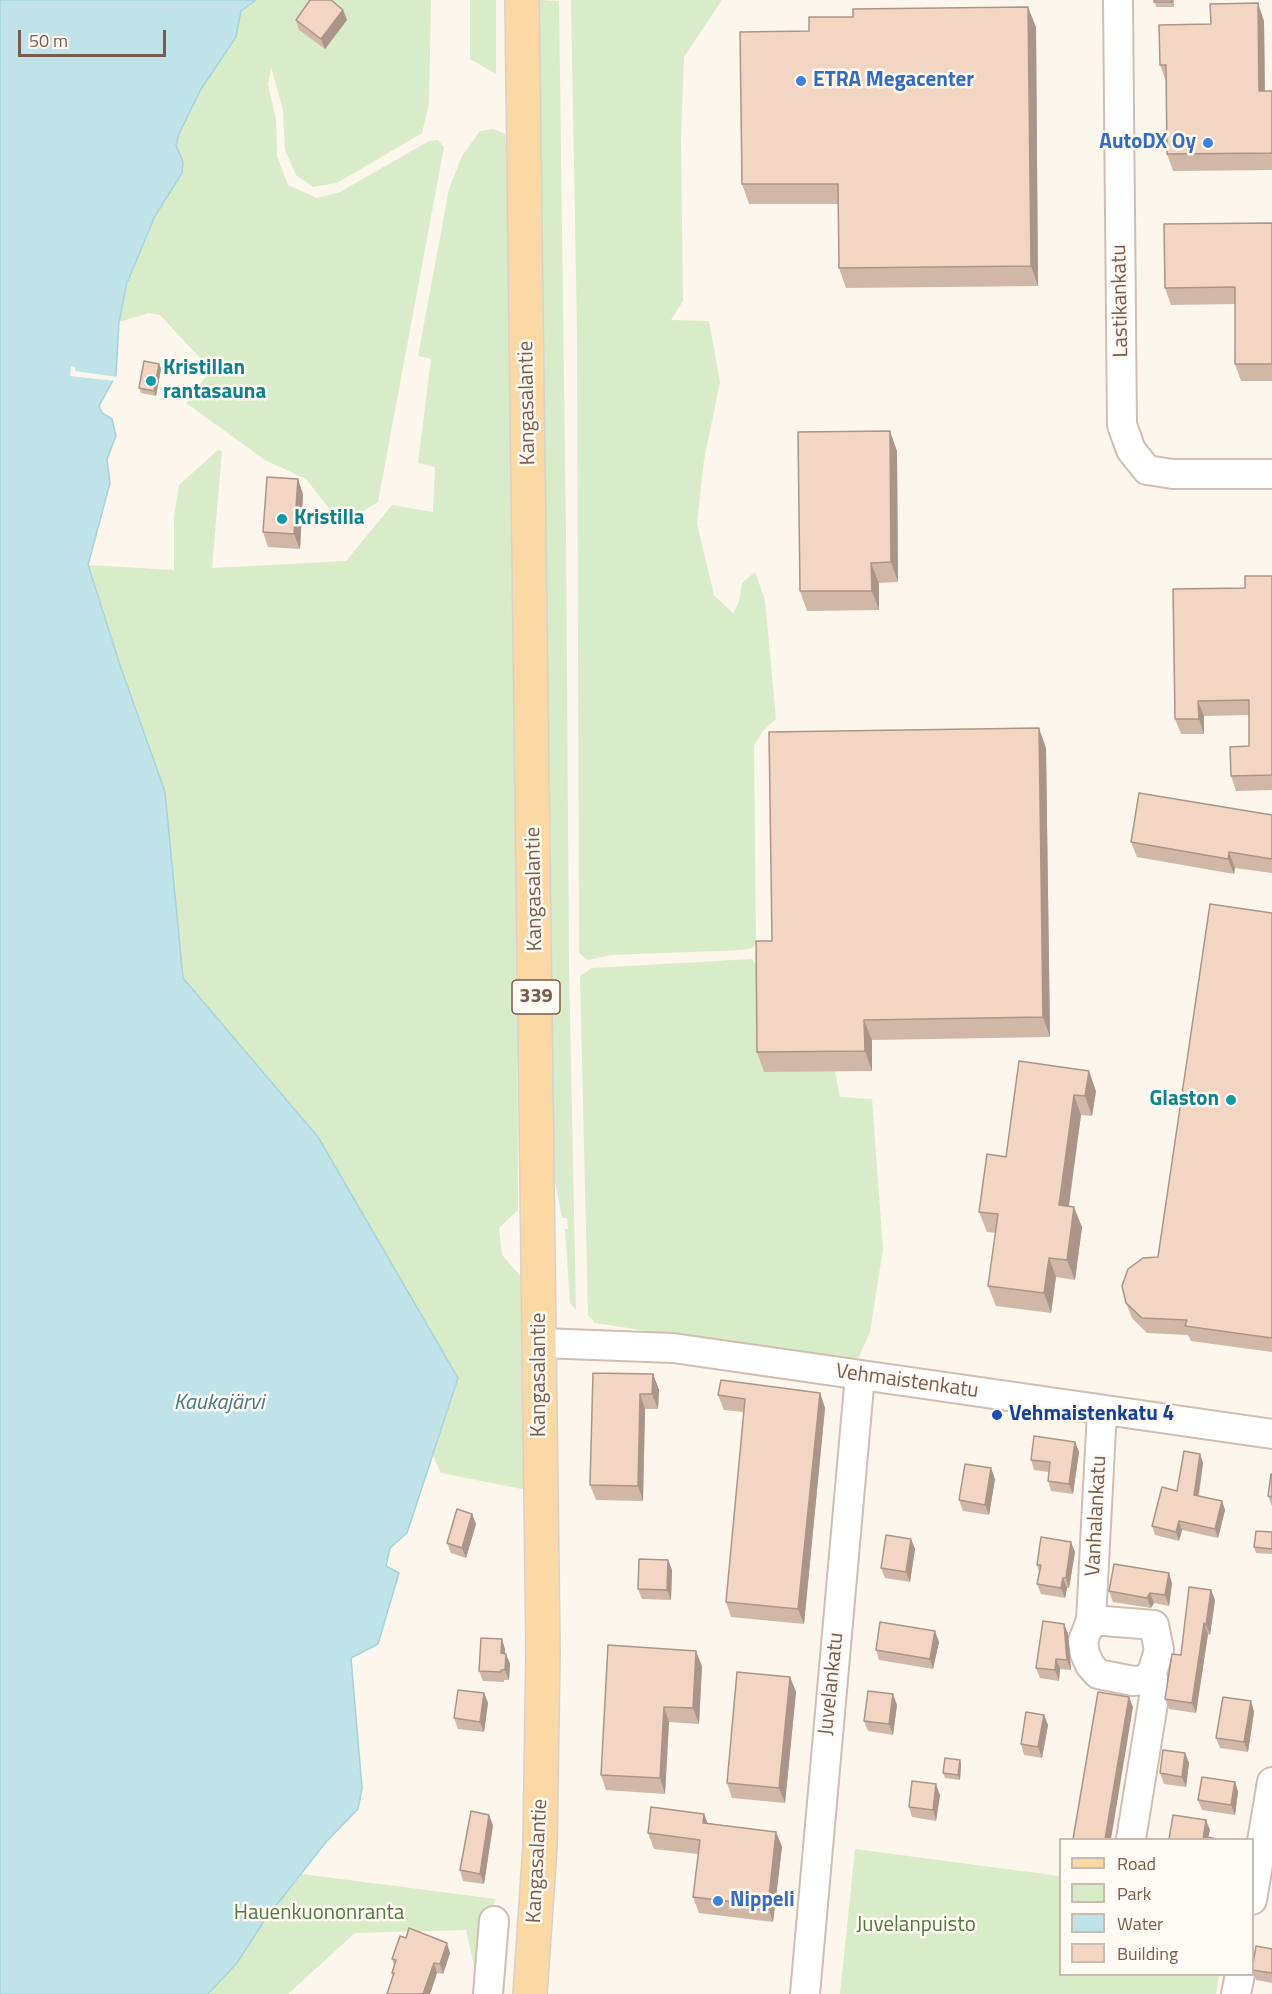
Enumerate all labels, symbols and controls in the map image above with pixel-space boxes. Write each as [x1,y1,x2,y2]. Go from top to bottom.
scale bar [21,18,170,56]
text: 50 m [29,27,68,54]
place label: ETRA Megacenter [813,68,974,94]
marker: ETRA Megacenter [794,74,808,88]
place label: AutoDX Oy [1099,130,1196,156]
marker: AutoDX Oy [1201,136,1215,150]
street label: Lastikankatu [1107,244,1135,358]
street label: Kangasalantie [514,341,542,465]
place label: Kristillan rantasauna [163,356,266,406]
marker: Kristillan rantasauna [144,374,158,388]
place label: Kristilla [294,506,365,532]
marker: Kristilla [275,512,289,526]
street label: Kangasalantie [521,827,549,951]
road number: 339 [512,980,560,1014]
place label: Glaston [1149,1087,1219,1113]
marker: Glaston [1224,1093,1238,1107]
street label: Kangasalantie [527,1313,553,1437]
street label: Vehmaistenkatu [834,1359,980,1405]
water label: Kaukajärvi [174,1391,264,1417]
place label: Vehmaistenkatu 4 [1009,1402,1174,1428]
marker: Vehmaistenkatu 4 [990,1408,1004,1422]
street label: Vanhalankatu [1081,1455,1113,1577]
street label: Juvelankatu [814,1631,850,1737]
street label: Kangasalantie [522,1798,554,1924]
legend [1059,1838,1254,1976]
text: Road [1117,1850,1156,1877]
text: Park [1117,1880,1151,1907]
place label: Nippeli [730,1888,795,1914]
marker: Nippeli [711,1894,725,1908]
park label: Hauenkuononranta [234,1901,404,1927]
text: Water [1117,1910,1163,1937]
park label: Juvelanpuisto [856,1913,976,1939]
text: Building [1117,1940,1178,1967]

